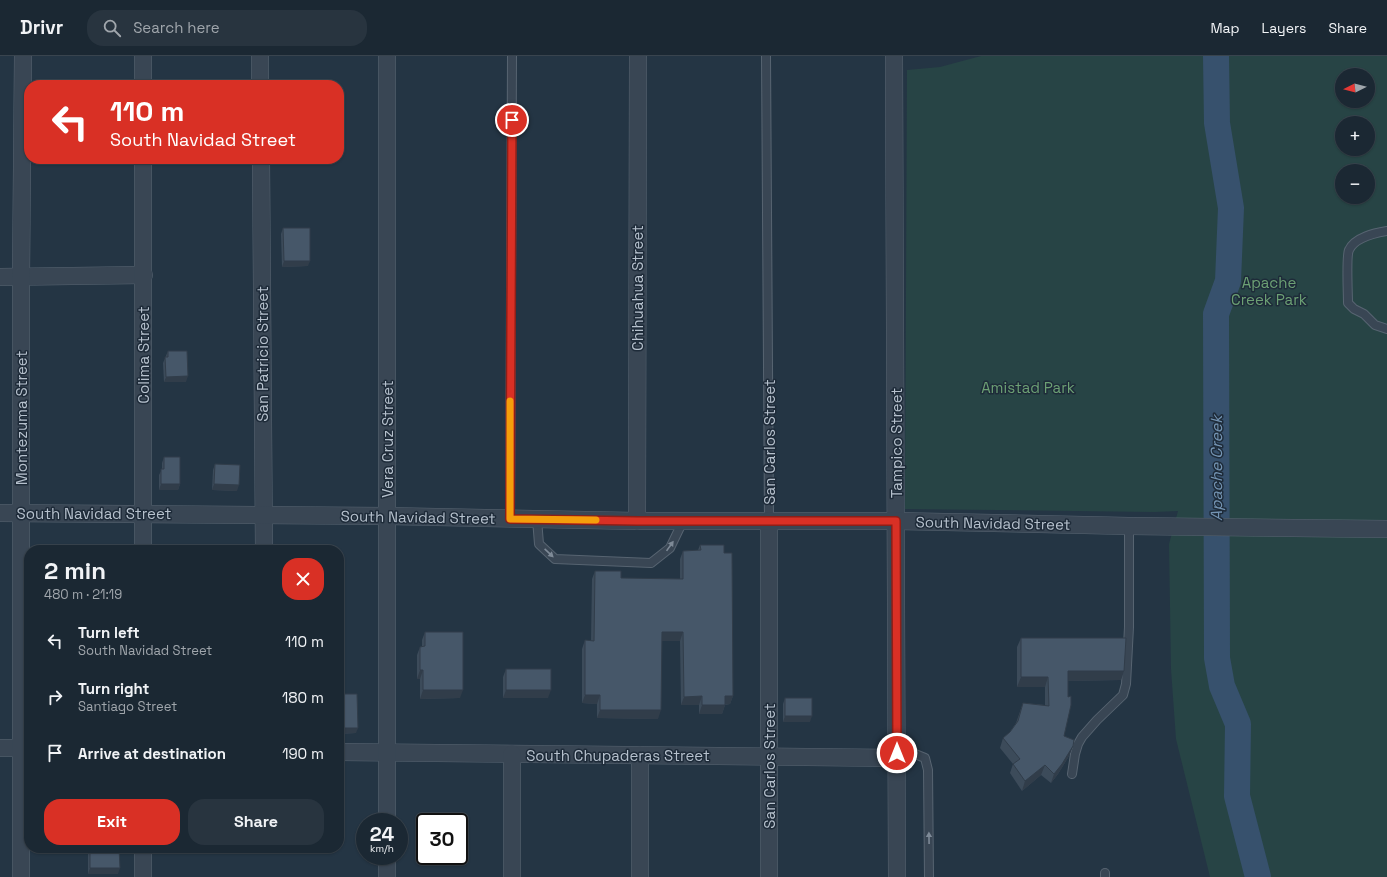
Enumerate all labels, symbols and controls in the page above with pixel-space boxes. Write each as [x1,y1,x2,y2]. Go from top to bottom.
search box [87,10,367,46]
text: Drivr [20,15,63,40]
icon: search [101,17,123,39]
text: Search here [133,18,220,37]
text: Map [1210,19,1240,37]
text: Layers [1262,19,1306,37]
text: Share [1328,19,1367,37]
north arrow [1335,68,1375,108]
map controls [1335,68,1375,204]
text: 110 m [110,93,184,129]
icon: left [44,96,96,148]
pin [495,103,529,137]
icon: arrive [501,109,523,131]
button: + [1335,116,1375,156]
text: South Navidad Street [110,128,296,151]
button: − [1335,164,1375,204]
street label: Chihuahua Street [628,225,647,351]
park label: Apache Creek Park [1231,273,1307,309]
street label: San Patricio Street [253,286,272,422]
street label: Colima Street [134,306,153,404]
street label: Montezuma Street [12,351,31,485]
park label: Amistad Park [981,378,1075,397]
street label: San Carlos Street [760,379,779,505]
street label: Vera Cruz Street [378,380,397,498]
street label: Tampico Street [887,388,906,498]
water label: Apache Creek [1206,413,1227,521]
street label: South Navidad Street [17,504,172,523]
street label: South Navidad Street [340,506,496,528]
street label: South Navidad Street [915,512,1071,534]
one-way arrow [666,540,674,551]
one-way arrow [544,549,555,558]
text: 2 min [44,555,106,586]
button: close [282,558,324,600]
text: 480 m · 21:19 [44,586,122,603]
text: Turn left [78,623,140,642]
icon: left [44,630,66,652]
text: 110 m [285,632,324,651]
text: South Navidad Street [78,642,212,659]
text: Turn right [78,679,149,698]
icon: right [44,686,66,708]
text: 180 m [282,688,324,707]
text: Santiago Street [78,698,177,715]
street label: San Carlos Street [760,703,779,829]
position arrow [876,732,918,774]
icon: arrive [44,742,66,764]
text: Arrive at destination [78,744,226,763]
text: 190 m [282,744,324,763]
street label: South Chupaderas Street [526,746,710,765]
button: Exit [44,799,180,845]
button: Share [188,799,324,845]
speed limit sign: 30 [416,813,468,865]
text: 24 [370,821,394,847]
one-way arrow [926,831,932,844]
text: km/h [370,842,394,855]

